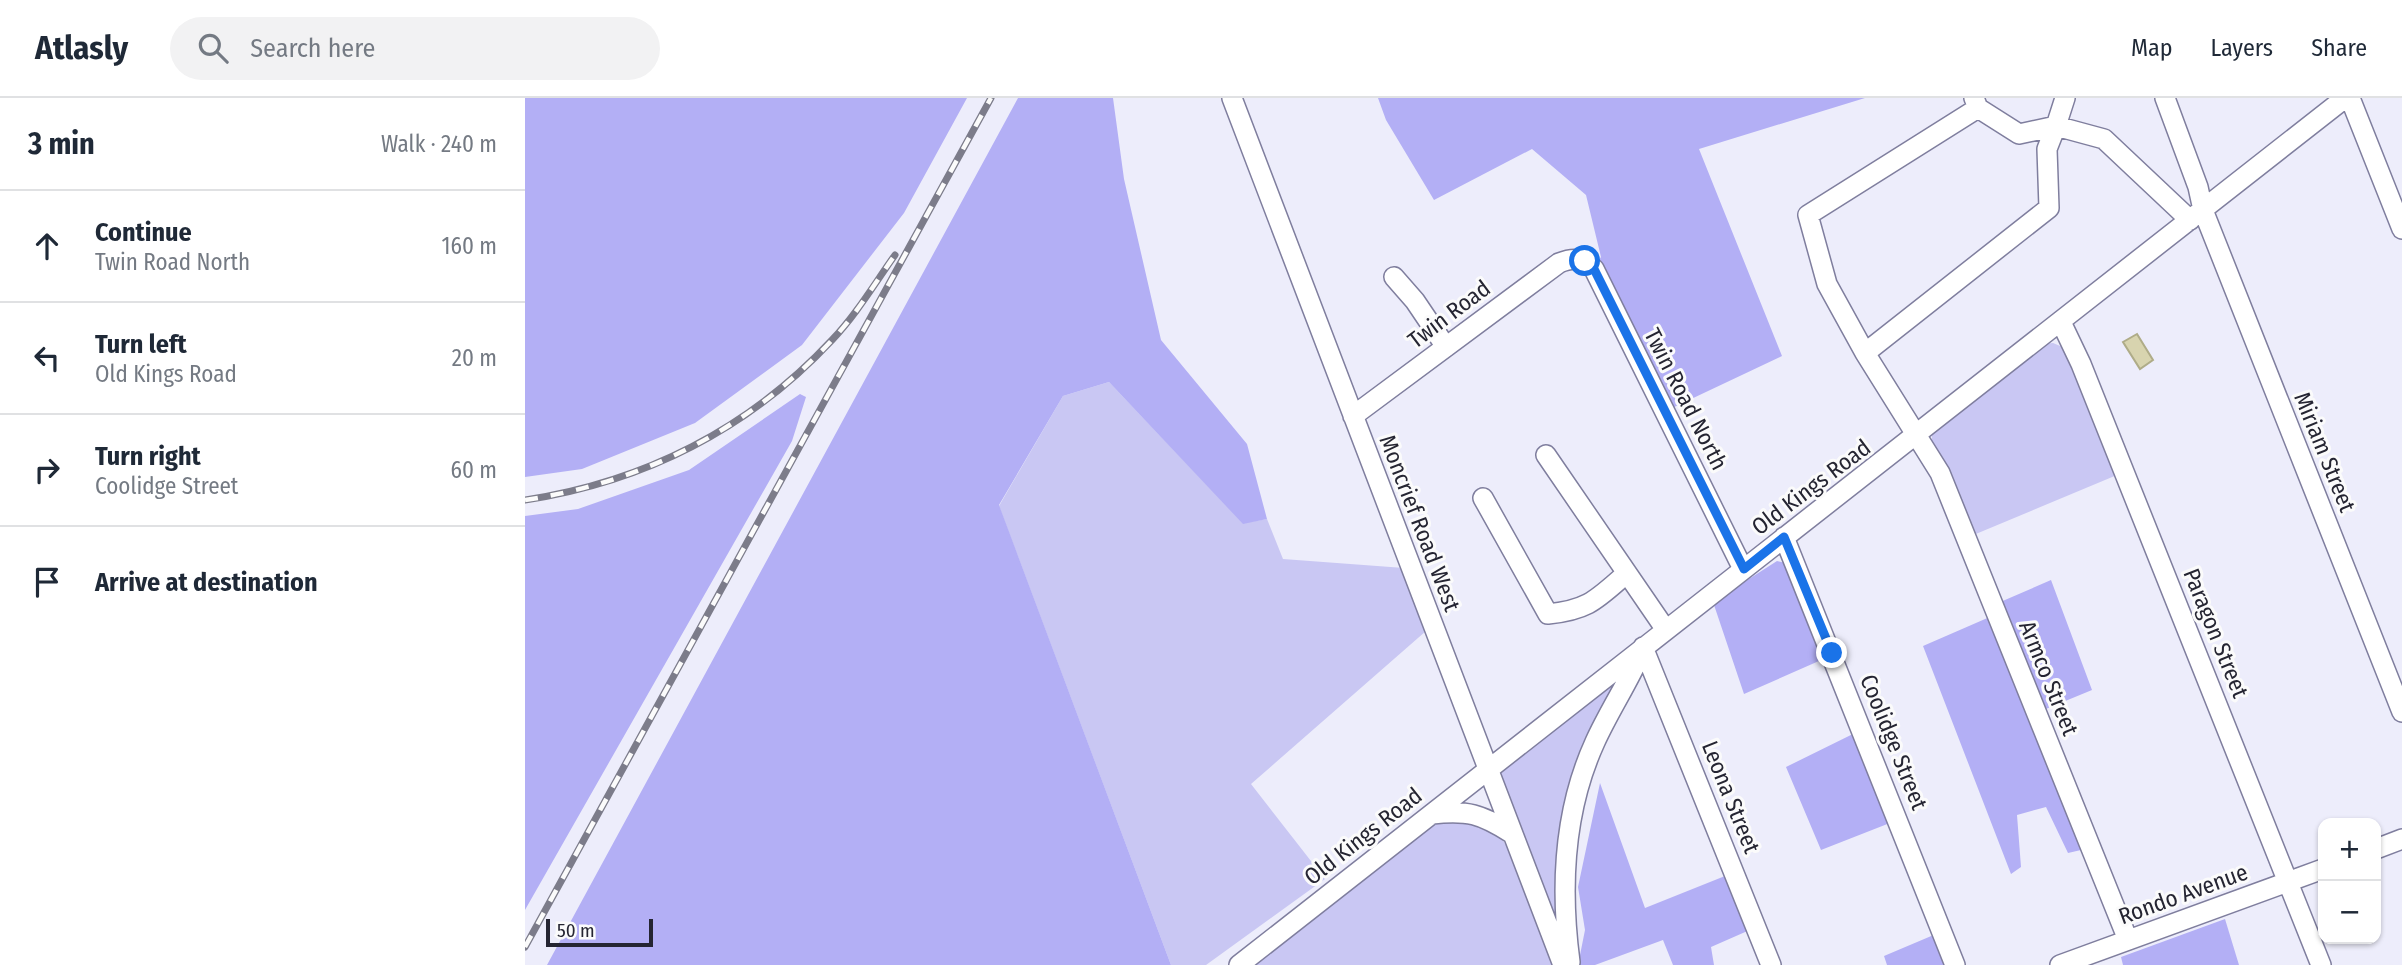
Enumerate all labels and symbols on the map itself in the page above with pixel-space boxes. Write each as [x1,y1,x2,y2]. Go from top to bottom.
route start [1569,245,1600,276]
street label: Twin Road [1402,274,1496,354]
street label: Twin Road North [1638,324,1734,474]
street label: Miriam Street [2288,388,2362,517]
street label: Moncrief Road West [1373,431,1467,616]
street label: Old Kings Road [1746,433,1876,541]
street label: Paragon Street [2177,564,2255,702]
street label: Armco Street [2013,617,2085,740]
route end [1816,637,1847,668]
street label: Coolidge Street [1854,670,1934,814]
street label: Leona Street [1696,737,1766,858]
street label: Old Kings Road [1299,781,1427,891]
street label: Rondo Avenue [2115,858,2251,930]
scale bar [546,916,653,948]

